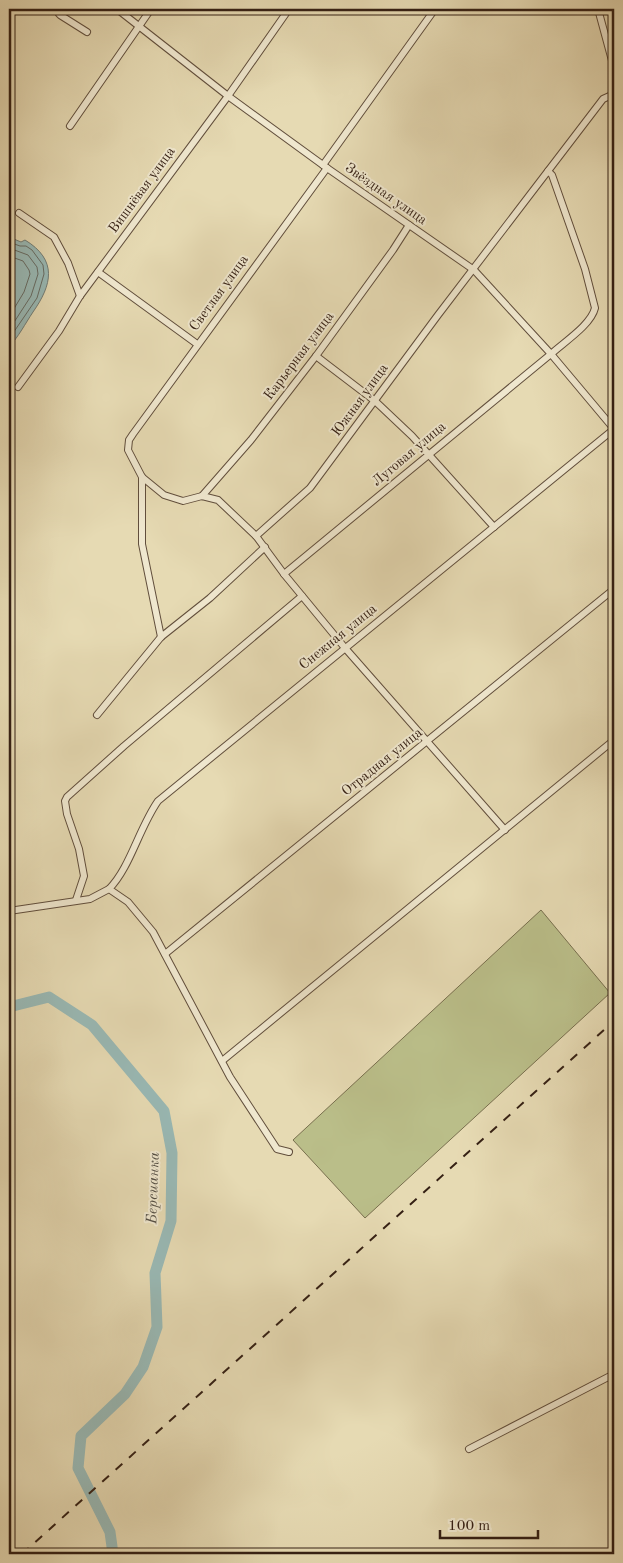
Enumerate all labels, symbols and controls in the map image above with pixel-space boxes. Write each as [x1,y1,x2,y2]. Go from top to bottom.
street label: Вишнёвая улица [106,144,178,236]
street label: Звёздная улица [342,161,430,227]
street label: Светлая улица [187,252,251,333]
street label: Карьерная улица [261,309,337,403]
street label: Южная улица [329,361,391,439]
street label: Луговая улица [370,419,449,489]
street label: Снежная улица [297,602,379,672]
street label: Отрадная улица [339,725,425,799]
water label: Берсианка [145,1152,163,1225]
scale bar [440,1508,538,1540]
text: 100 m [448,1519,490,1534]

